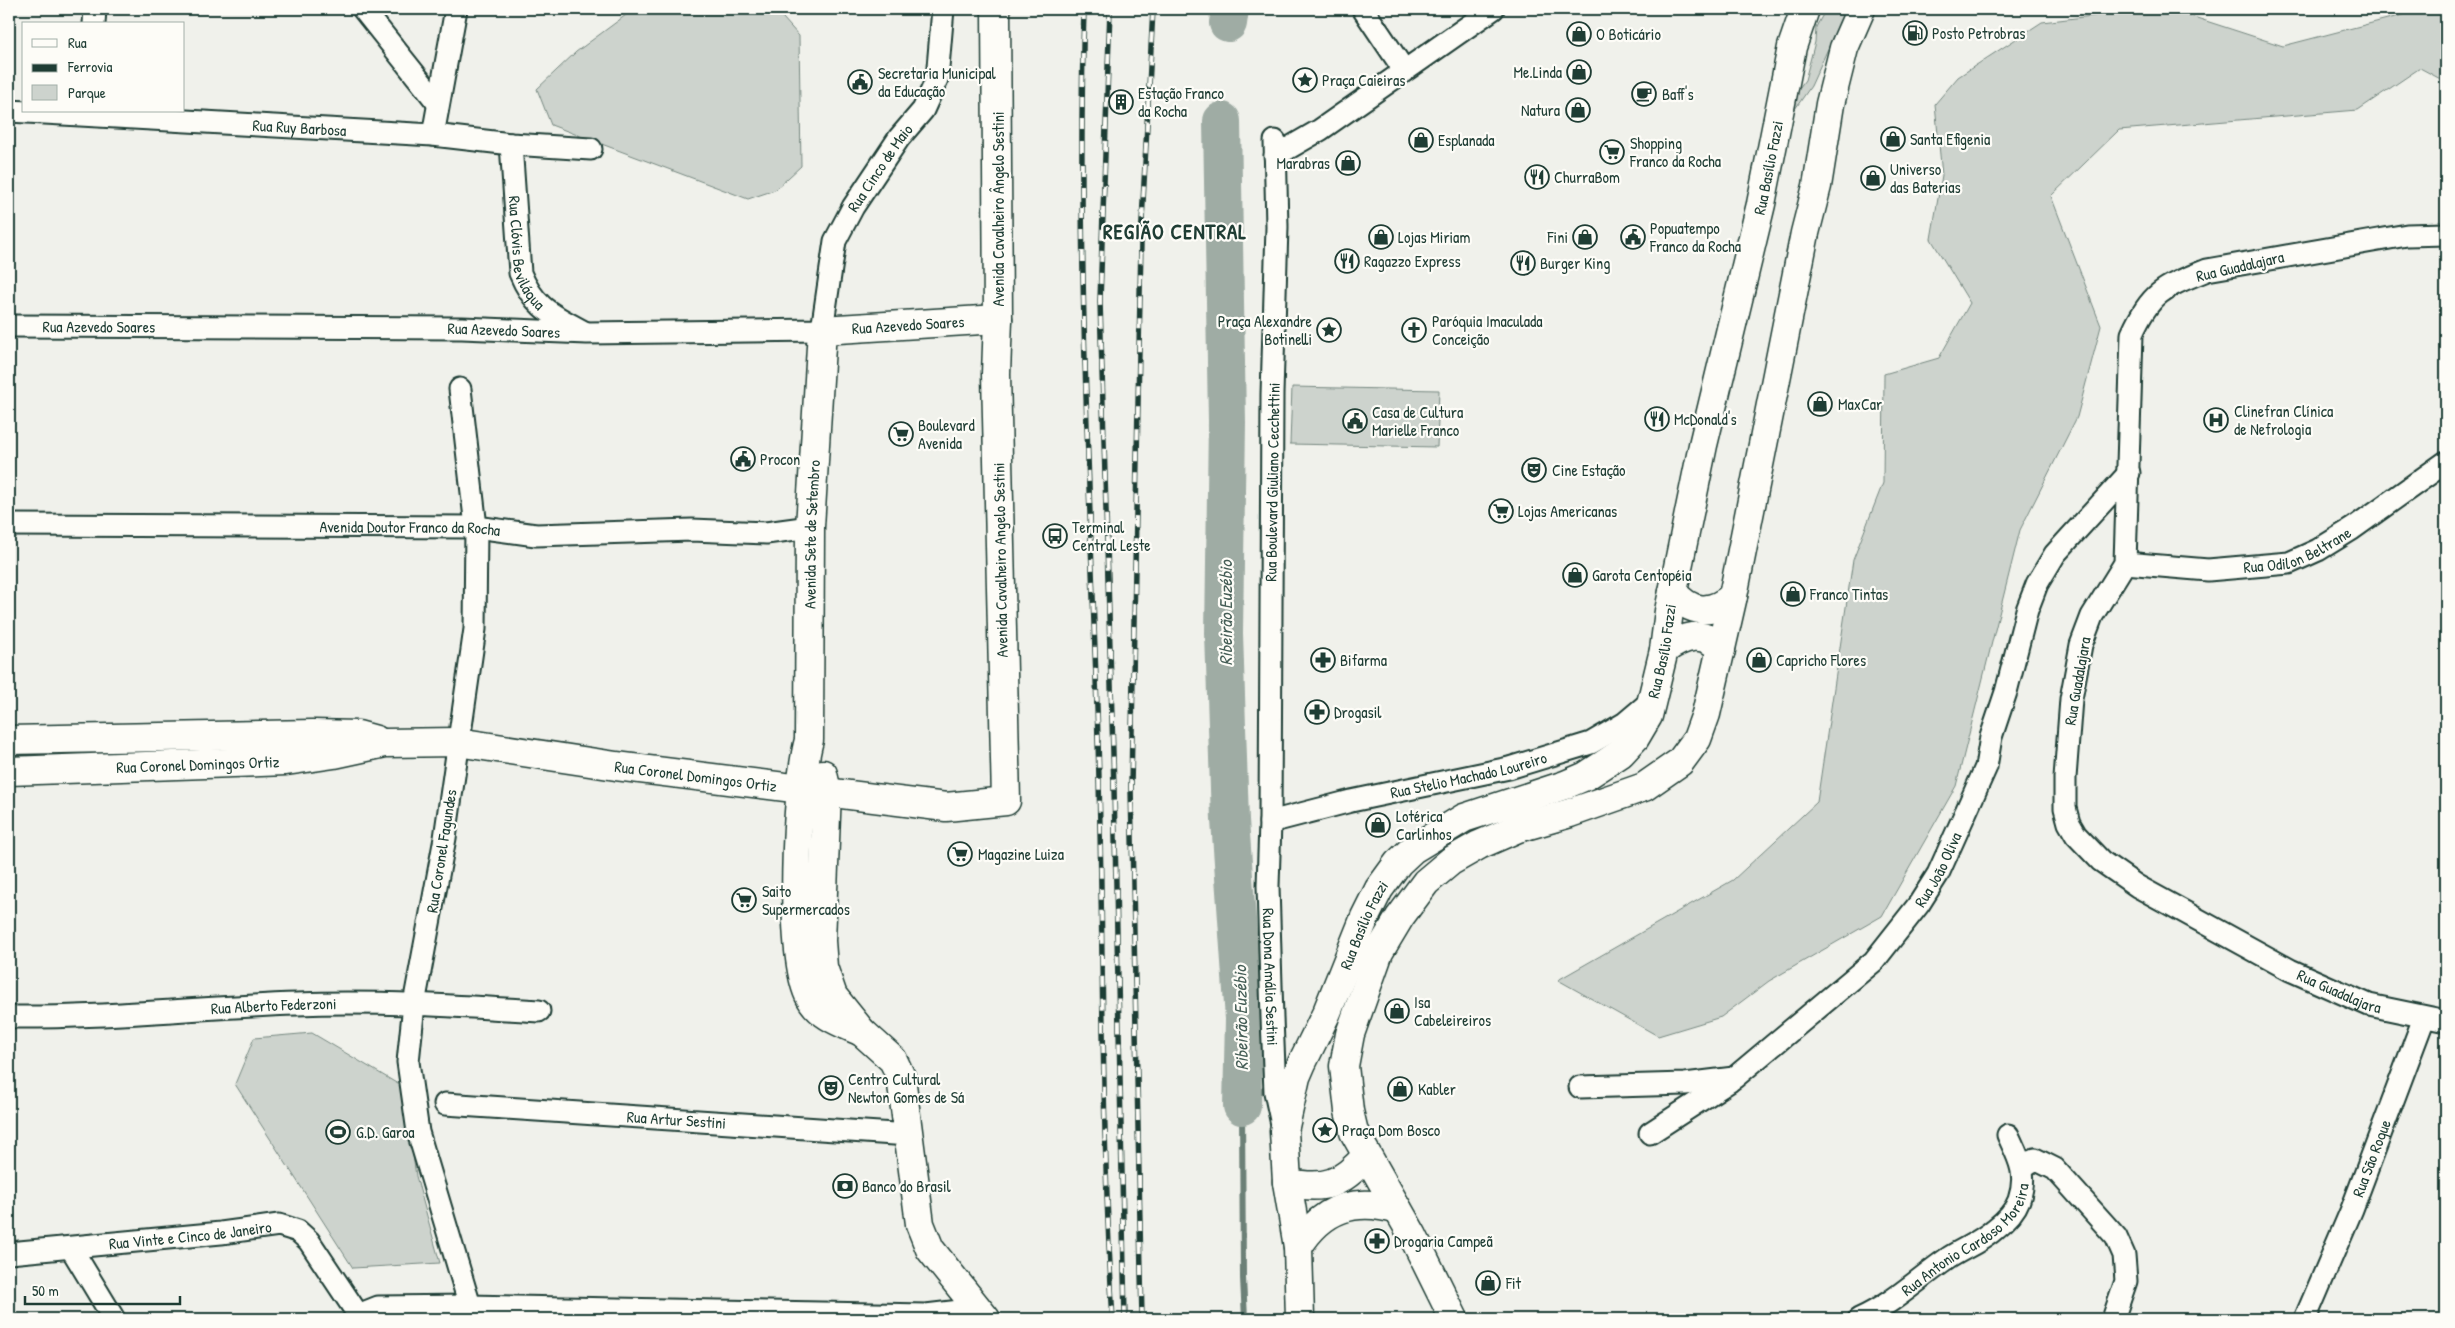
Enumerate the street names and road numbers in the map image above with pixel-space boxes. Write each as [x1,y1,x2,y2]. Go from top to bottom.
street label: Avenida Cavalheiro Ângelo Sestini [987,111,1009,307]
street label: Rua Ruy Barbosa [252,114,347,141]
street label: Rua Cinco de Maio [842,119,918,216]
street label: Rua Basílio Fazzi [1748,119,1788,217]
street label: Rua Clóvis Beviláqua [504,195,550,315]
street label: Rua Guadalajara [2194,245,2286,287]
street label: Rua Azevedo Soares [851,310,965,339]
street label: Rua Azevedo Soares [43,315,155,338]
street label: Rua Azevedo Soares [448,317,561,343]
street label: Rua Boulevard Giuliano Cecchettini [1259,382,1285,582]
street label: Avenida Sete de Setembro [799,459,825,609]
street label: Avenida Cavalheiro Angelo Sestini [987,462,1013,658]
street label: Avenida Doutor Franco da Rocha [319,515,502,541]
street label: Rua Odilon Beltrane [2242,521,2356,578]
street label: Rua Basílio Fazzi [1642,602,1681,700]
street label: Rua Guadalajara [2058,635,2096,727]
street label: Rua Stelio Machado Loureiro [1388,746,1550,804]
street label: Rua Coronel Domingos Ortiz [116,750,280,778]
street label: Rua Coronel Domingos Ortiz [613,755,778,797]
street label: Rua Coronel Fagundes [420,788,462,914]
street label: Rua João Oliva [1909,828,1966,911]
street label: Rua Basílio Fazzi [1334,875,1393,973]
street label: Rua Dona Amália Sestini [1258,908,1284,1046]
street label: Rua Guadalajara [2294,964,2383,1018]
street label: Rua Alberto Federzoni [210,992,337,1019]
street label: Rua Artur Sestini [626,1105,727,1134]
street label: Rua São Roque [2347,1116,2396,1200]
street label: Rua Antonio Cardoso Moreira [1896,1182,2034,1301]
street label: Rua Vinte e Cinco de Janeiro [108,1215,273,1255]

